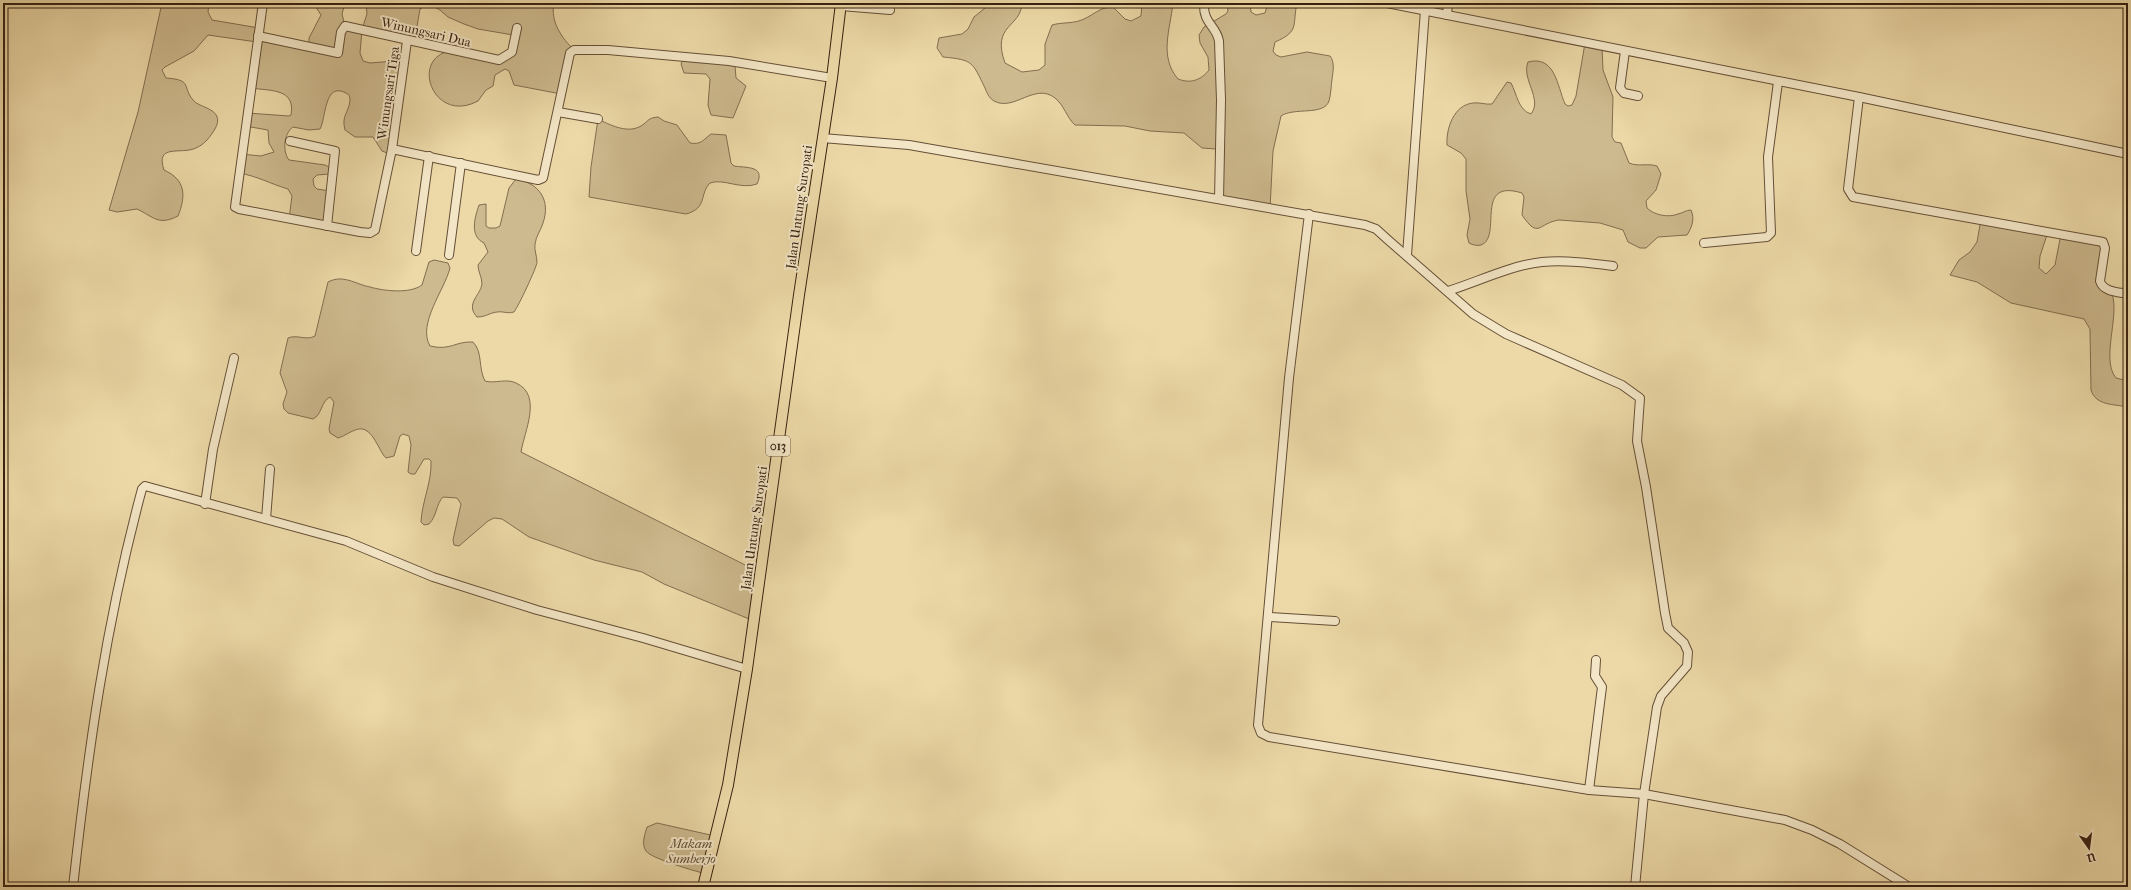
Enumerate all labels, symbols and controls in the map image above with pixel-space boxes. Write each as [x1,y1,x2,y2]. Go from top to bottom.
street label: Winungsari Dua [379,14,473,50]
street label: Winungsari Tiga [374,44,402,142]
street label: Jalan Untung Suropati [783,144,815,271]
road number: 013 [766,436,790,456]
street label: Jalan Untung Suropati [738,465,770,592]
north arrow [2069,828,2109,868]
park label: Makam Sumberjo [665,836,716,866]
text: U [2085,850,2098,865]

